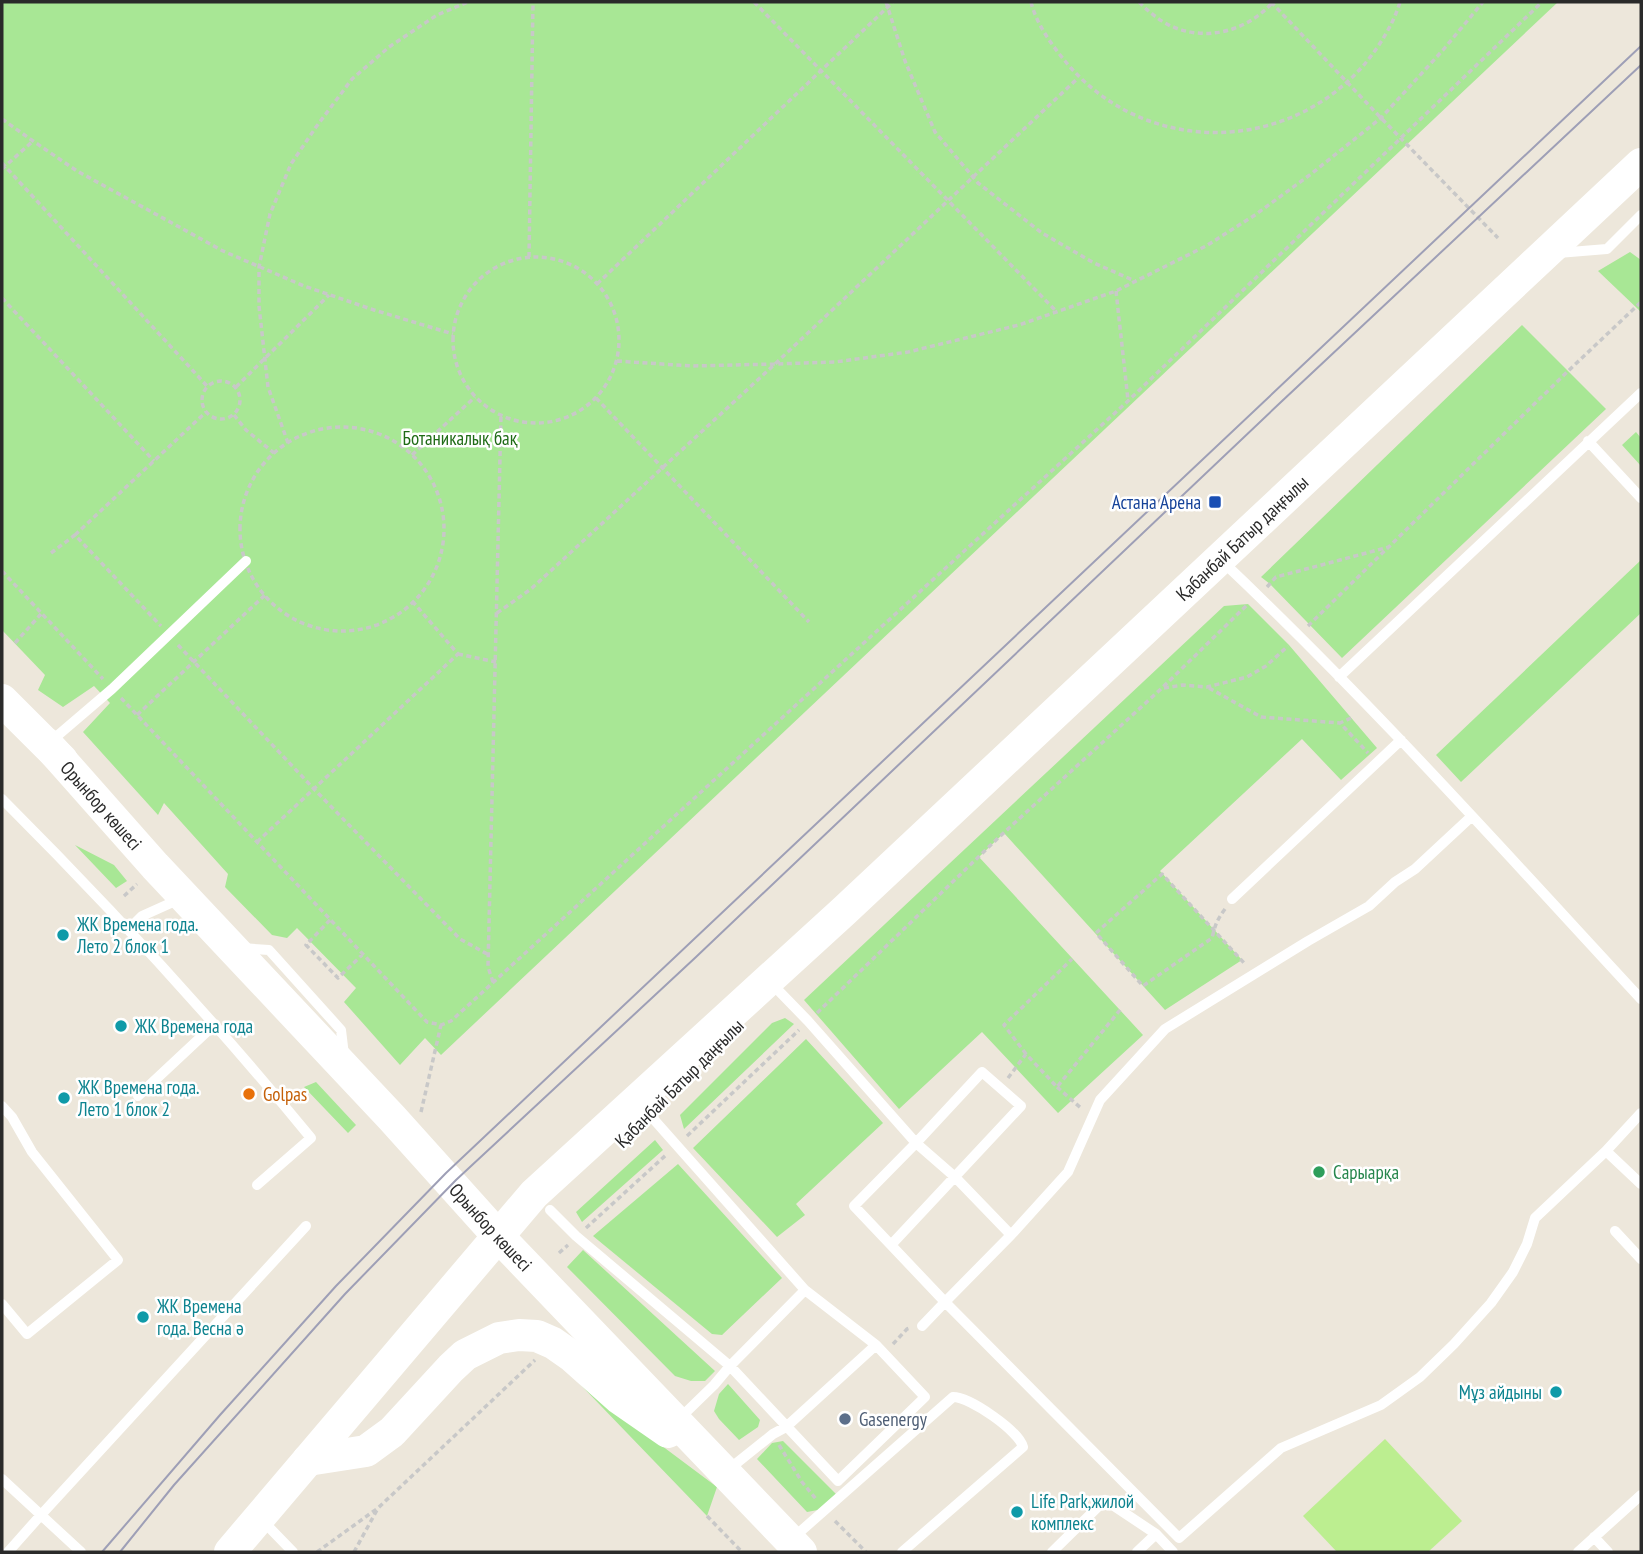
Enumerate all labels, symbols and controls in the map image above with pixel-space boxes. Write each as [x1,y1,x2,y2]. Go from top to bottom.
park label: Ботаникалық бақ [402,426,518,450]
street label: Қабанбай Батыр даңғылы [1171,470,1313,606]
place label: Астана Арена [1112,490,1201,514]
marker: Астана Арена [1207,494,1223,510]
street label: Орынбор көшесі [56,756,147,855]
place label: ЖК Времена года. Лето 2 блок 1 [76,912,198,958]
marker: ЖК Времена года. Лето 2 блок 1 [55,927,71,943]
place label: ЖК Времена года [134,1014,253,1038]
street label: Қабанбай Батыр даңғылы [610,1014,748,1152]
marker: ЖК Времена года [113,1018,129,1034]
place label: ЖК Времена года. Лето 1 блок 2 [77,1075,199,1121]
place label: Golpas [263,1082,307,1106]
marker: Golpas [241,1086,257,1102]
marker: ЖК Времена года. Лето 1 блок 2 [56,1090,72,1106]
place label: Сарыарқа [1333,1160,1399,1184]
marker: Сарыарқа [1311,1164,1327,1180]
street label: Орынбор көшесі [444,1178,537,1276]
place label: ЖК Времена года. Весна ә [156,1294,244,1340]
marker: ЖК Времена года. Весна ә [135,1309,151,1325]
place label: Мұз айдыны [1459,1380,1542,1404]
marker: Мұз айдыны [1548,1384,1564,1400]
place label: Gasenergy [859,1407,928,1431]
marker: Gasenergy [837,1411,853,1427]
place label: Life Park,жилой комплекс [1031,1489,1134,1535]
marker: Life Park,жилой комплекс [1009,1504,1025,1520]

